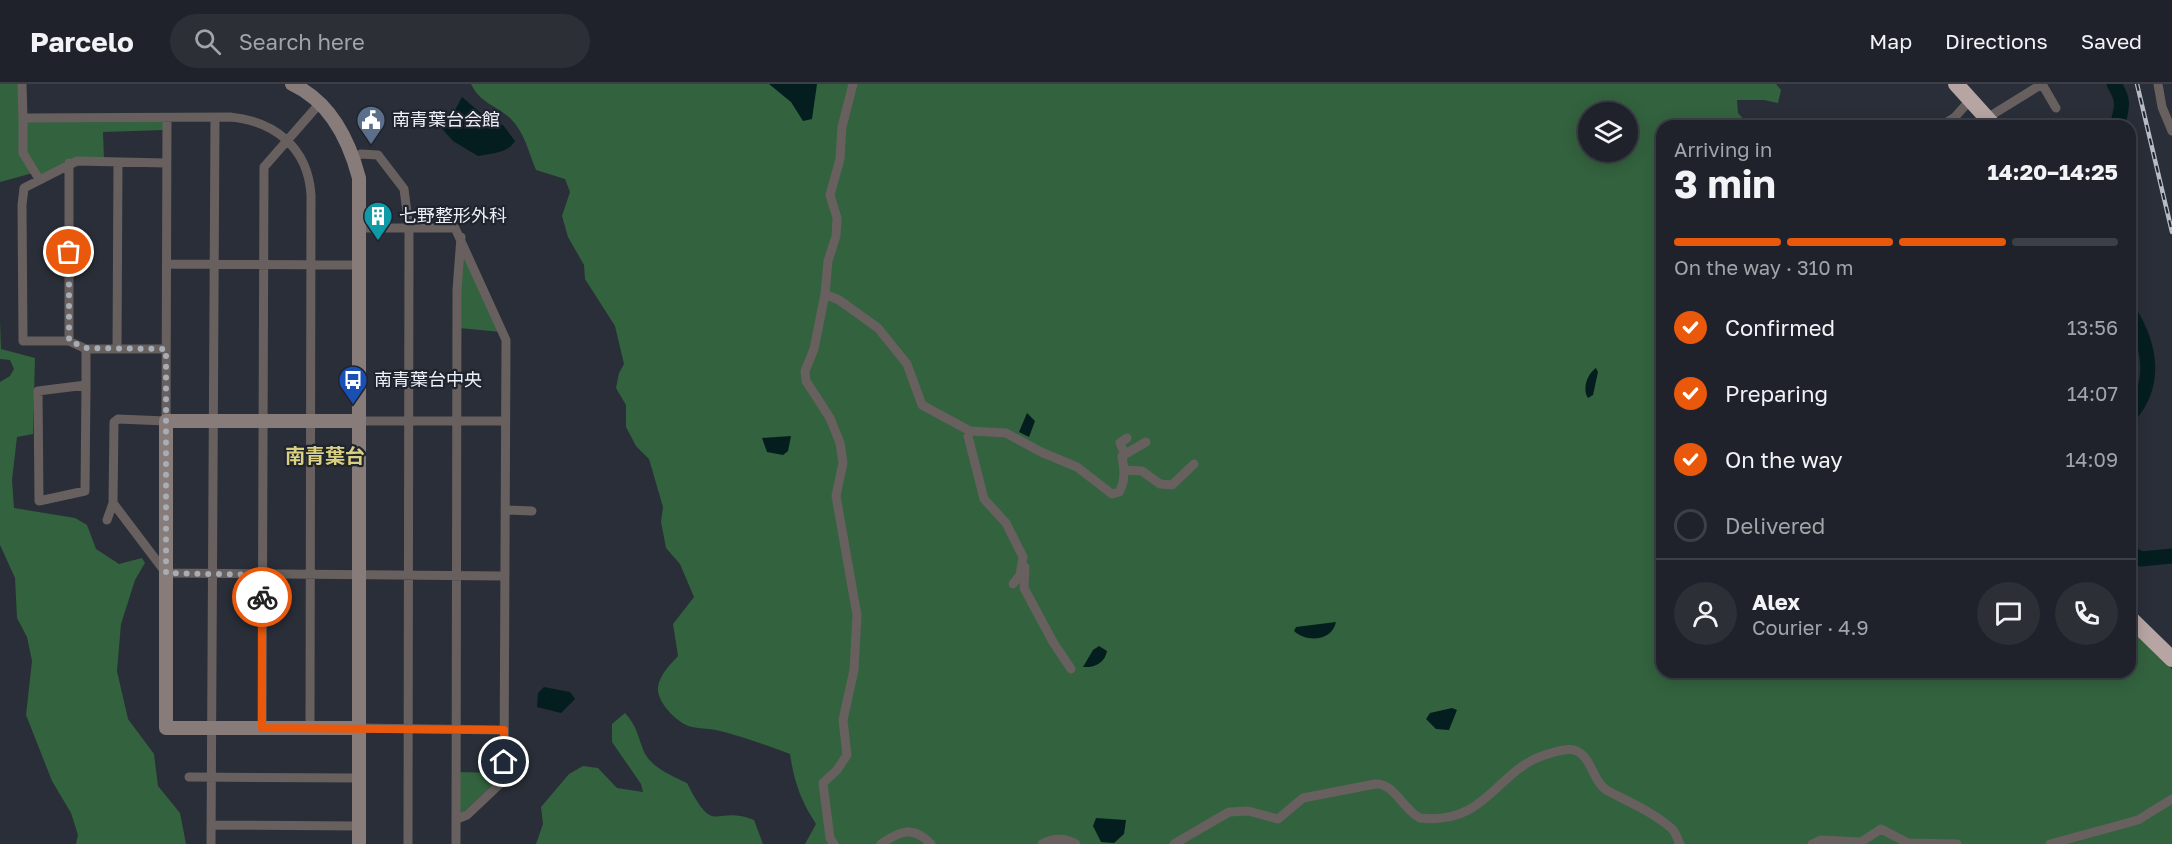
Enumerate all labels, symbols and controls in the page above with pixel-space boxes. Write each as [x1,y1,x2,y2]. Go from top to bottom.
search box [170,14,590,68]
text: Parcelo [30,25,134,58]
icon: search [191,25,224,58]
text: Search here [239,28,365,55]
text: Map [1869,28,1912,54]
text: Directions [1945,28,2048,54]
text: Saved [2081,28,2142,54]
map controls [1578,102,1638,162]
button: layers [1578,102,1638,162]
public building icon: 南青葉台会館 [355,104,387,146]
place label: 南青葉台会館 [392,108,500,130]
text: Arriving in [1674,137,1772,161]
text: 14:20–14:25 [1988,158,2118,185]
text: 3 min [1674,160,1776,207]
building icon: 七野整形外科 [362,200,394,242]
place label: 七野整形外科 [399,204,507,226]
pin [43,226,94,277]
icon: bag [52,235,85,268]
text: On the way · 310 m [1674,255,1853,279]
icon: check [1674,311,1707,344]
text: Confirmed [1725,314,1835,341]
text: 13:56 [2067,315,2118,339]
bus stop icon: 南青葉台中央 [337,364,369,406]
place label: 南青葉台中央 [374,368,482,390]
icon: check [1674,377,1707,410]
text: Preparing [1725,380,1828,407]
text: 14:07 [2067,381,2118,405]
district label: 南青葉台 [285,443,365,467]
icon: check [1674,443,1707,476]
text: On the way [1725,446,1843,473]
text: 14:09 [2066,447,2118,471]
text: Delivered [1725,512,1825,539]
courier [232,567,292,627]
icon: bike [246,581,279,614]
button: person [1674,582,1737,645]
button: chat [1977,582,2040,645]
button: phone [2055,582,2118,645]
text: Alex [1752,588,1800,615]
text: Courier · 4.9 [1752,615,1869,639]
pin [478,736,529,787]
icon: home [487,745,520,778]

